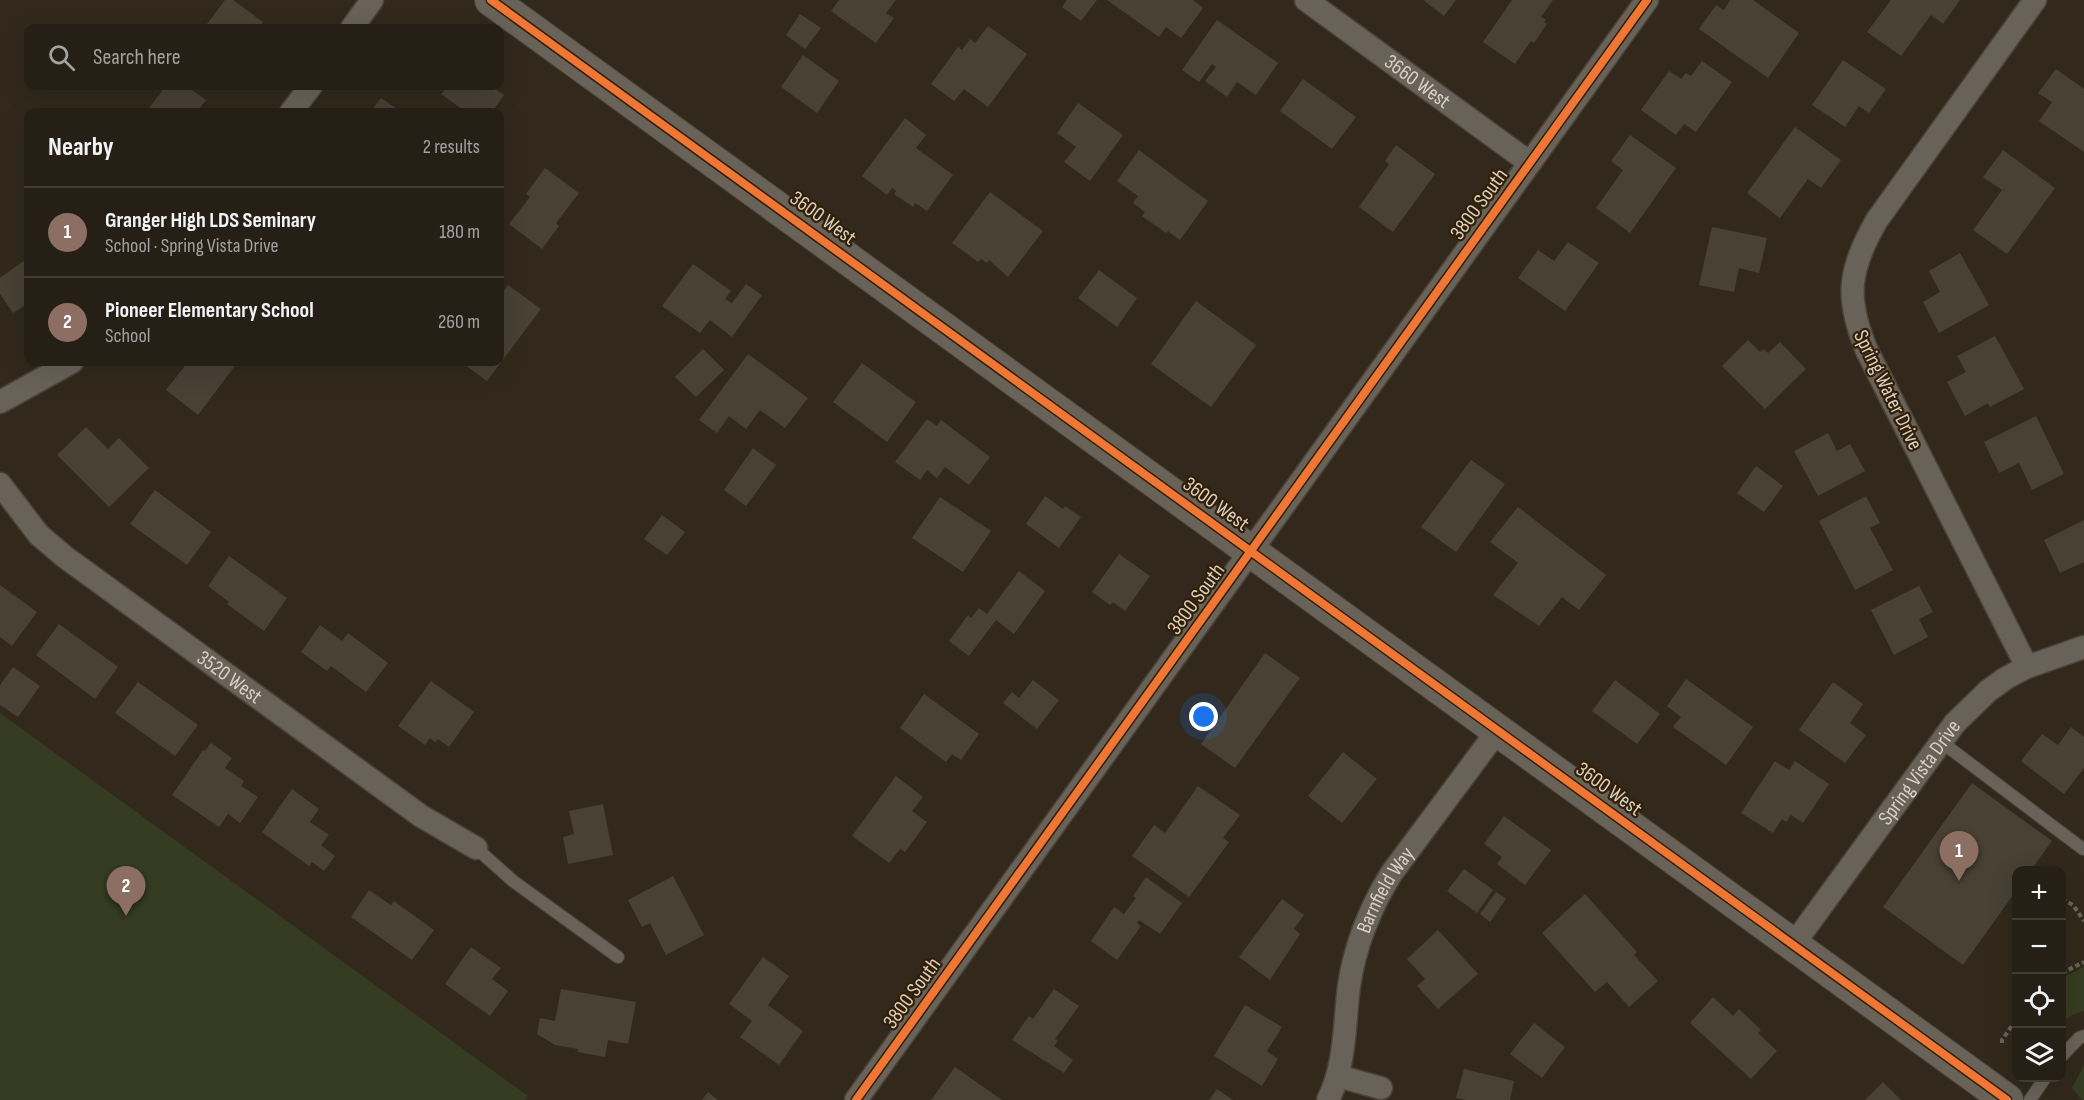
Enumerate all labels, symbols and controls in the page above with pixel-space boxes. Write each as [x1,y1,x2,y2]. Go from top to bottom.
search box [24,24,504,90]
icon: search [45,41,78,74]
text: Search here [93,44,180,71]
street label: 3660 West [1380,49,1456,114]
text: Nearby [48,132,114,163]
text: 2 results [423,135,480,159]
street label: 3800 South [1445,164,1513,244]
street label: 3600 West [785,186,861,250]
text: Granger High LDS Seminary [105,207,316,234]
text: 1 [64,220,71,244]
text: 180 m [439,220,480,244]
text: School · Spring Vista Drive [105,234,279,258]
text: Pioneer Elementary School [105,297,314,324]
text: 2 [63,310,72,334]
text: 260 m [438,310,480,334]
text: School [105,324,150,348]
street label: Spring Water Drive [1848,326,1928,454]
street label: 3600 West [1178,472,1254,536]
street label: 3800 South [1162,559,1230,639]
street label: 3520 West [192,645,267,709]
your location [1189,702,1218,731]
street label: Spring Vista Drive [1873,715,1966,829]
street label: 3600 West [1571,757,1647,821]
pin: 1 [1940,832,1978,881]
street label: Barnfield Way [1351,842,1419,937]
pin: 2 [106,866,146,916]
map controls [2012,866,2066,1082]
button: + [2012,866,2066,920]
button: − [2012,920,2066,974]
street label: 3800 South [878,953,946,1033]
button: locate [2012,974,2066,1028]
button: layers [2012,1028,2066,1082]

